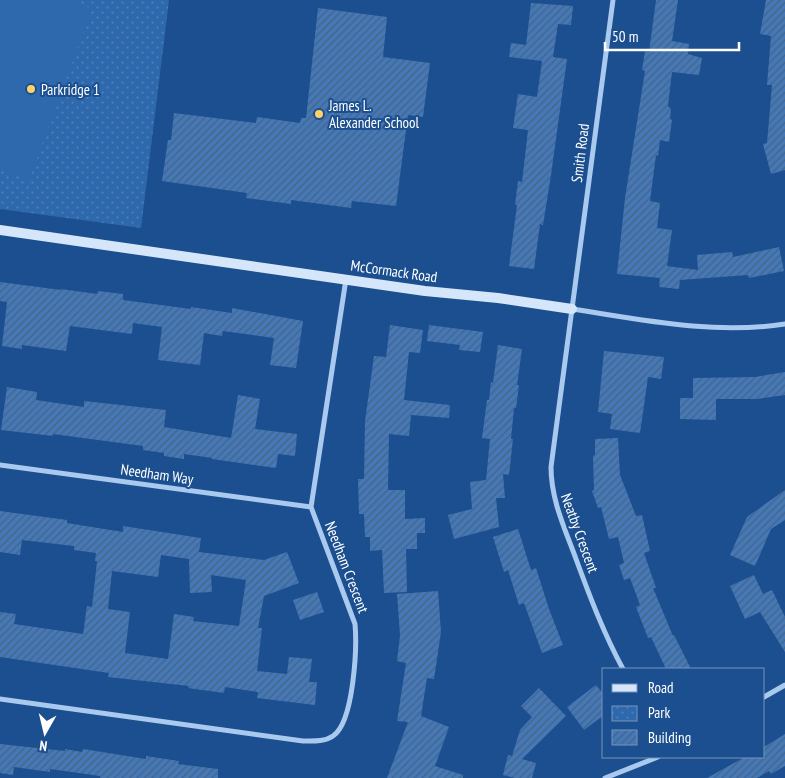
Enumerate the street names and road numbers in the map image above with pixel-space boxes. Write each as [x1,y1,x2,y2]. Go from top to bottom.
street label: Smith Road [567,123,593,183]
street label: McCormack Road [349,256,439,286]
street label: Needham Way [119,459,195,489]
street label: Neatby Crescent [557,491,603,575]
street label: Needham Crescent [321,519,373,615]

